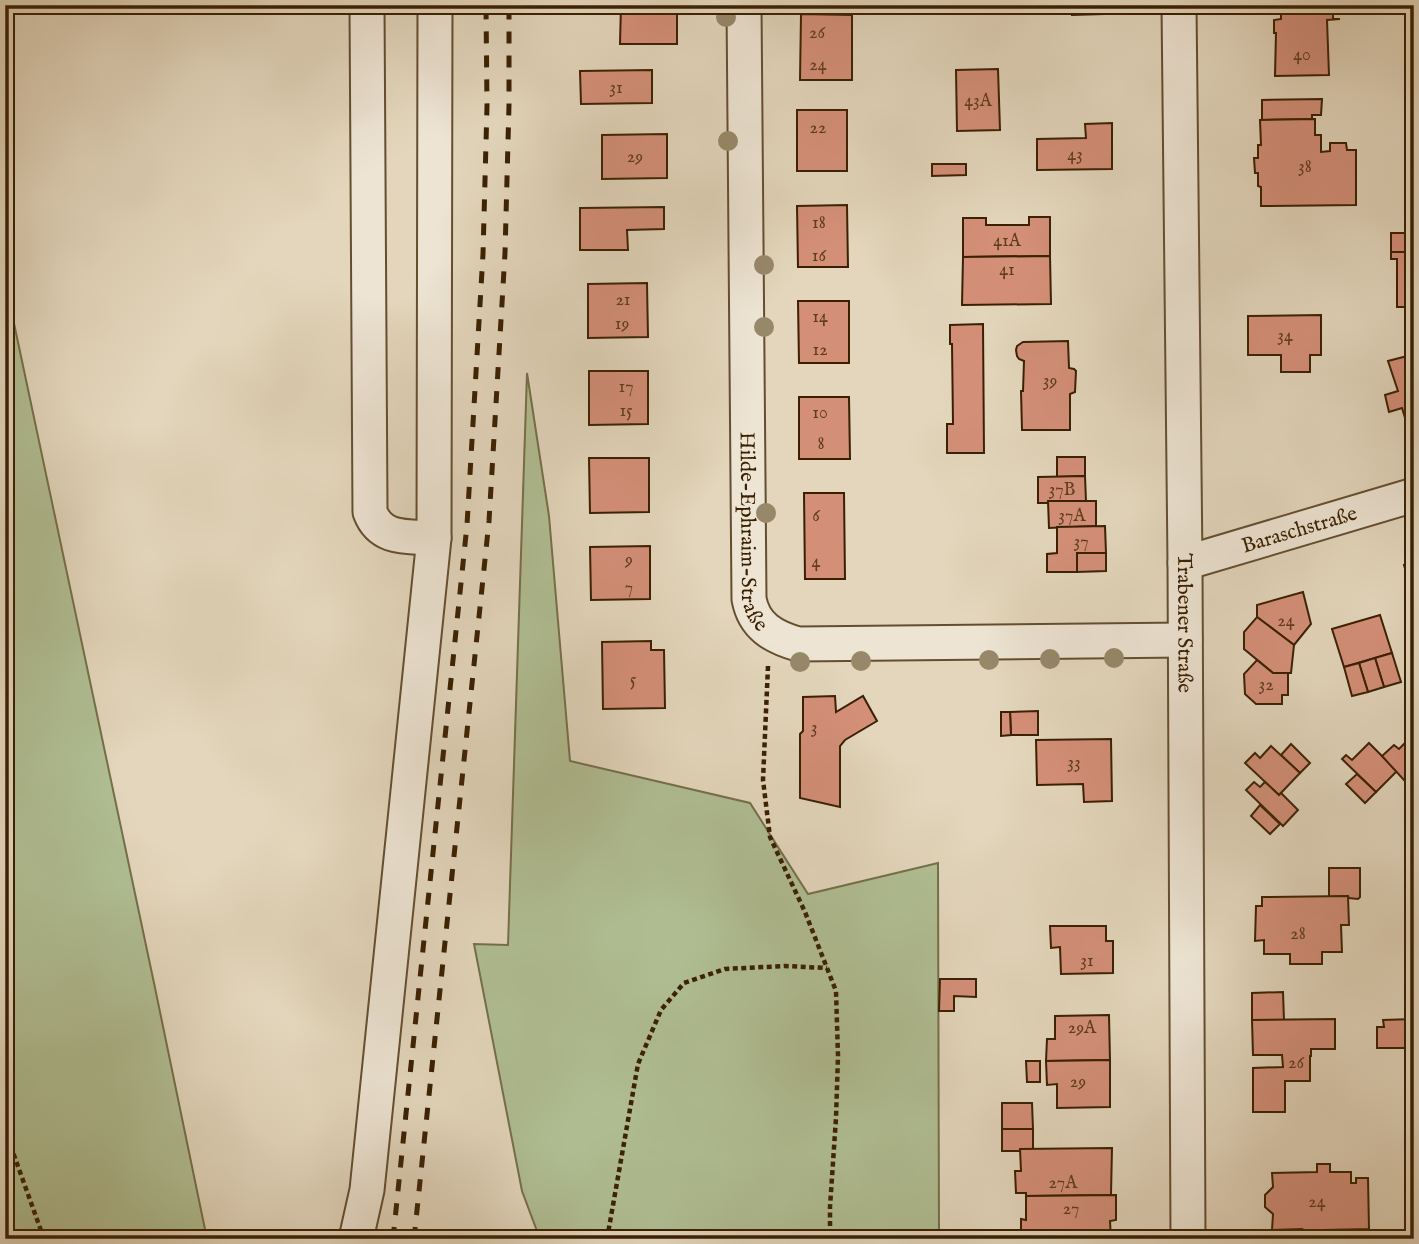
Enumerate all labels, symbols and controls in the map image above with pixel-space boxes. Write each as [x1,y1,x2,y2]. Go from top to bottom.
house number: 26 [809,22,825,45]
house number: 40 [1293,44,1311,67]
house number: 24 [809,54,827,77]
house number: 31 [609,77,623,100]
house number: 43A [964,90,993,113]
house number: 22 [810,117,826,140]
house number: 43 [1067,144,1083,167]
house number: 29 [627,146,643,169]
house number: 38 [1298,156,1312,179]
house number: 18 [812,212,826,235]
house number: 41A [993,230,1022,253]
house number: 16 [812,245,827,268]
house number: 41 [999,259,1015,282]
house number: 21 [615,289,631,312]
house number: 14 [812,306,828,329]
house number: 19 [615,313,629,336]
house number: 34 [1277,325,1293,348]
house number: 12 [812,339,828,362]
house number: 39 [1043,370,1057,393]
house number: 17 [618,376,634,399]
house number: 15 [619,400,633,423]
house number: 10 [812,402,828,425]
street label: Hilde-Ephraim-Straße [733,432,773,638]
house number: 8 [817,433,825,456]
house number: 37B [1048,479,1076,502]
street label: Baraschstraße [1239,501,1361,560]
house number: 6 [812,505,820,528]
house number: 37A [1058,505,1086,528]
house number: 37 [1073,531,1089,554]
house number: 9 [624,549,633,572]
house number: 4 [812,551,821,574]
street label: Trabener Straße [1170,553,1198,693]
house number: 7 [625,577,633,600]
house number: 24 [1277,610,1295,633]
house number: 5 [630,669,637,692]
house number: 32 [1258,674,1274,697]
house number: 3 [811,717,817,740]
house number: 33 [1067,752,1081,775]
house number: 28 [1290,923,1306,946]
house number: 31 [1080,950,1094,973]
house number: 29A [1068,1017,1097,1040]
house number: 26 [1288,1052,1304,1075]
house number: 29 [1070,1071,1086,1094]
house number: 27A [1049,1172,1078,1195]
house number: 24 [1308,1191,1326,1214]
house number: 27 [1063,1198,1079,1221]

